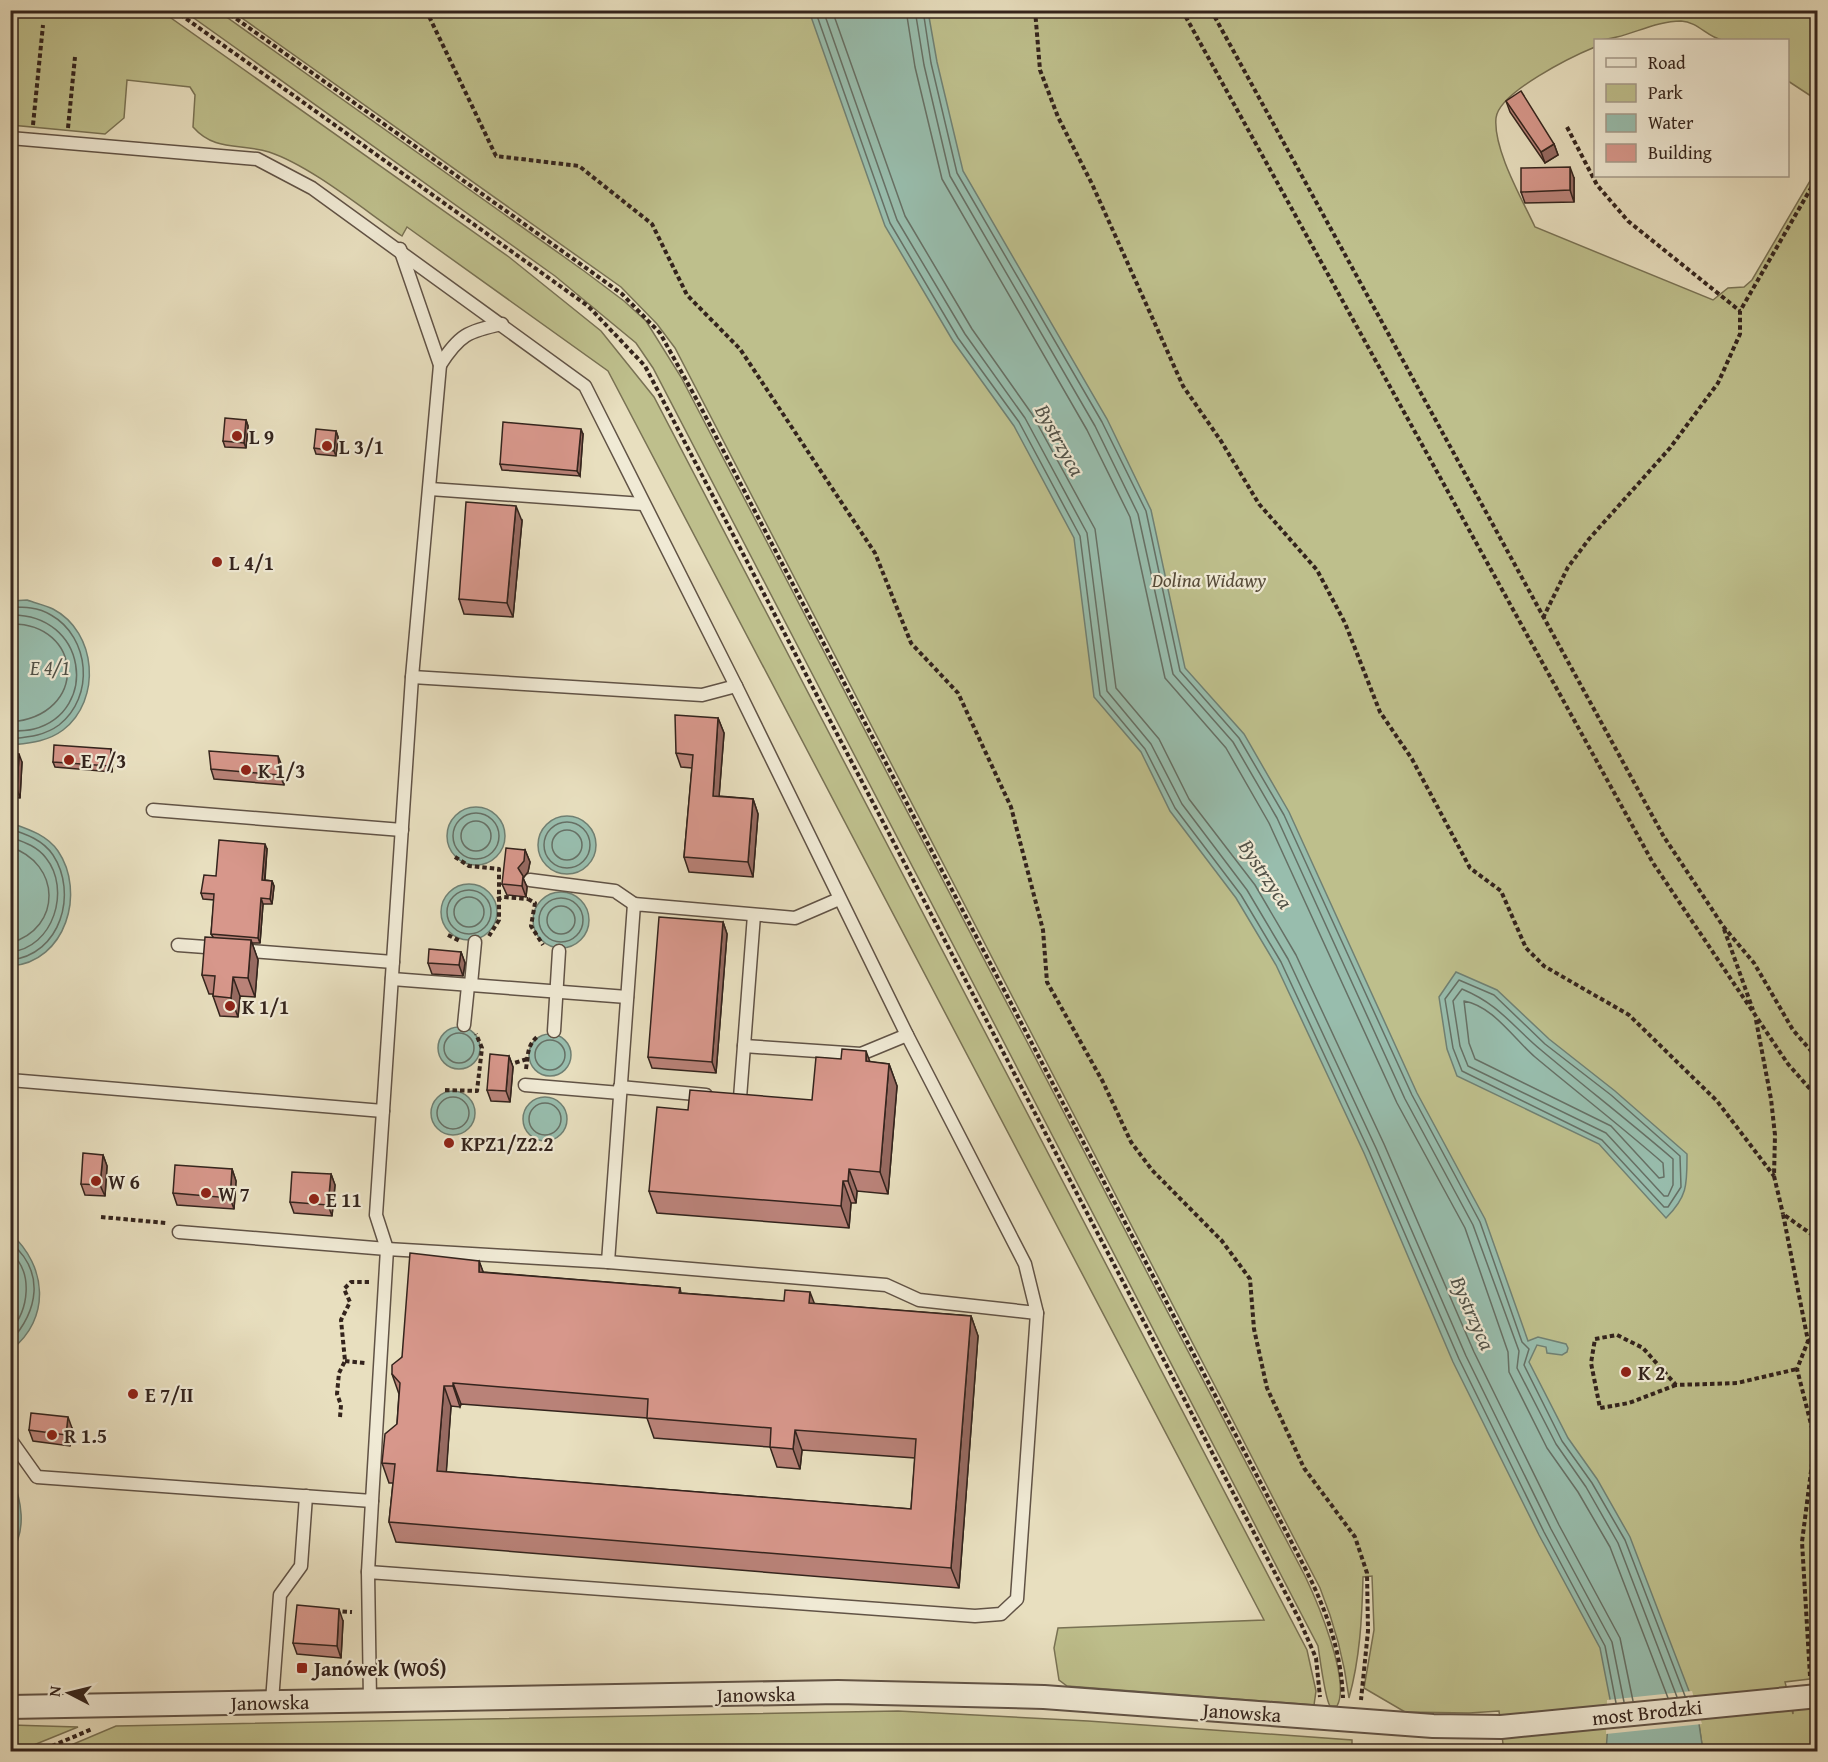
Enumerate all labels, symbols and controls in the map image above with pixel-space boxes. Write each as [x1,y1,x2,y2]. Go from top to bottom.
legend [1594,39,1789,177]
text: Road [1648,49,1686,76]
text: Park [1648,79,1684,106]
text: Water [1648,109,1694,136]
text: Building [1648,139,1712,166]
water label: Bystrzyca [1027,397,1093,482]
place label: L 9 [249,422,274,451]
marker: L 9 [230,429,244,443]
place label: L 3/1 [339,432,384,461]
marker: L 3/1 [320,439,334,453]
place label: L 4/1 [229,548,274,577]
marker: L 4/1 [210,555,224,569]
park label: Dolina Widawy [1151,565,1266,594]
water label: E 4/1 [29,652,70,683]
place label: E 7/3 [81,746,126,775]
marker: E 7/3 [62,753,76,767]
place label: K 1/3 [258,756,305,785]
marker: K 1/3 [239,763,253,777]
water label: Bystrzyca [1231,832,1301,915]
place label: K 1/1 [242,992,289,1021]
marker: K 1/1 [223,999,237,1013]
place label: KPZ1/Z2.2 [461,1129,554,1158]
marker: KPZ1/Z2.2 [442,1136,456,1150]
place label: W 6 [108,1167,140,1196]
marker: W 6 [89,1174,103,1188]
place label: W 7 [218,1179,250,1208]
place label: E 11 [326,1185,362,1214]
marker: W 7 [199,1186,213,1200]
marker: E 11 [307,1192,321,1206]
water label: Bystrzyca [1443,1270,1503,1355]
place label: K 2 [1638,1358,1665,1387]
marker: K 2 [1619,1365,1633,1379]
place label: E 7/II [145,1380,194,1409]
marker: E 7/II [126,1387,140,1401]
place label: R 1.5 [64,1421,107,1450]
marker: R 1.5 [45,1428,59,1442]
place label: Janówek (WOŚ) [311,1654,446,1683]
marker: Janówek (WOŚ) [295,1661,309,1675]
north arrow [39,1663,99,1723]
street label: Janowska [713,1679,796,1709]
text: N [42,1684,67,1698]
street label: Janowska [227,1687,310,1717]
street label: most Brodzki [1590,1692,1704,1732]
street label: Janowska [1199,1695,1283,1729]

